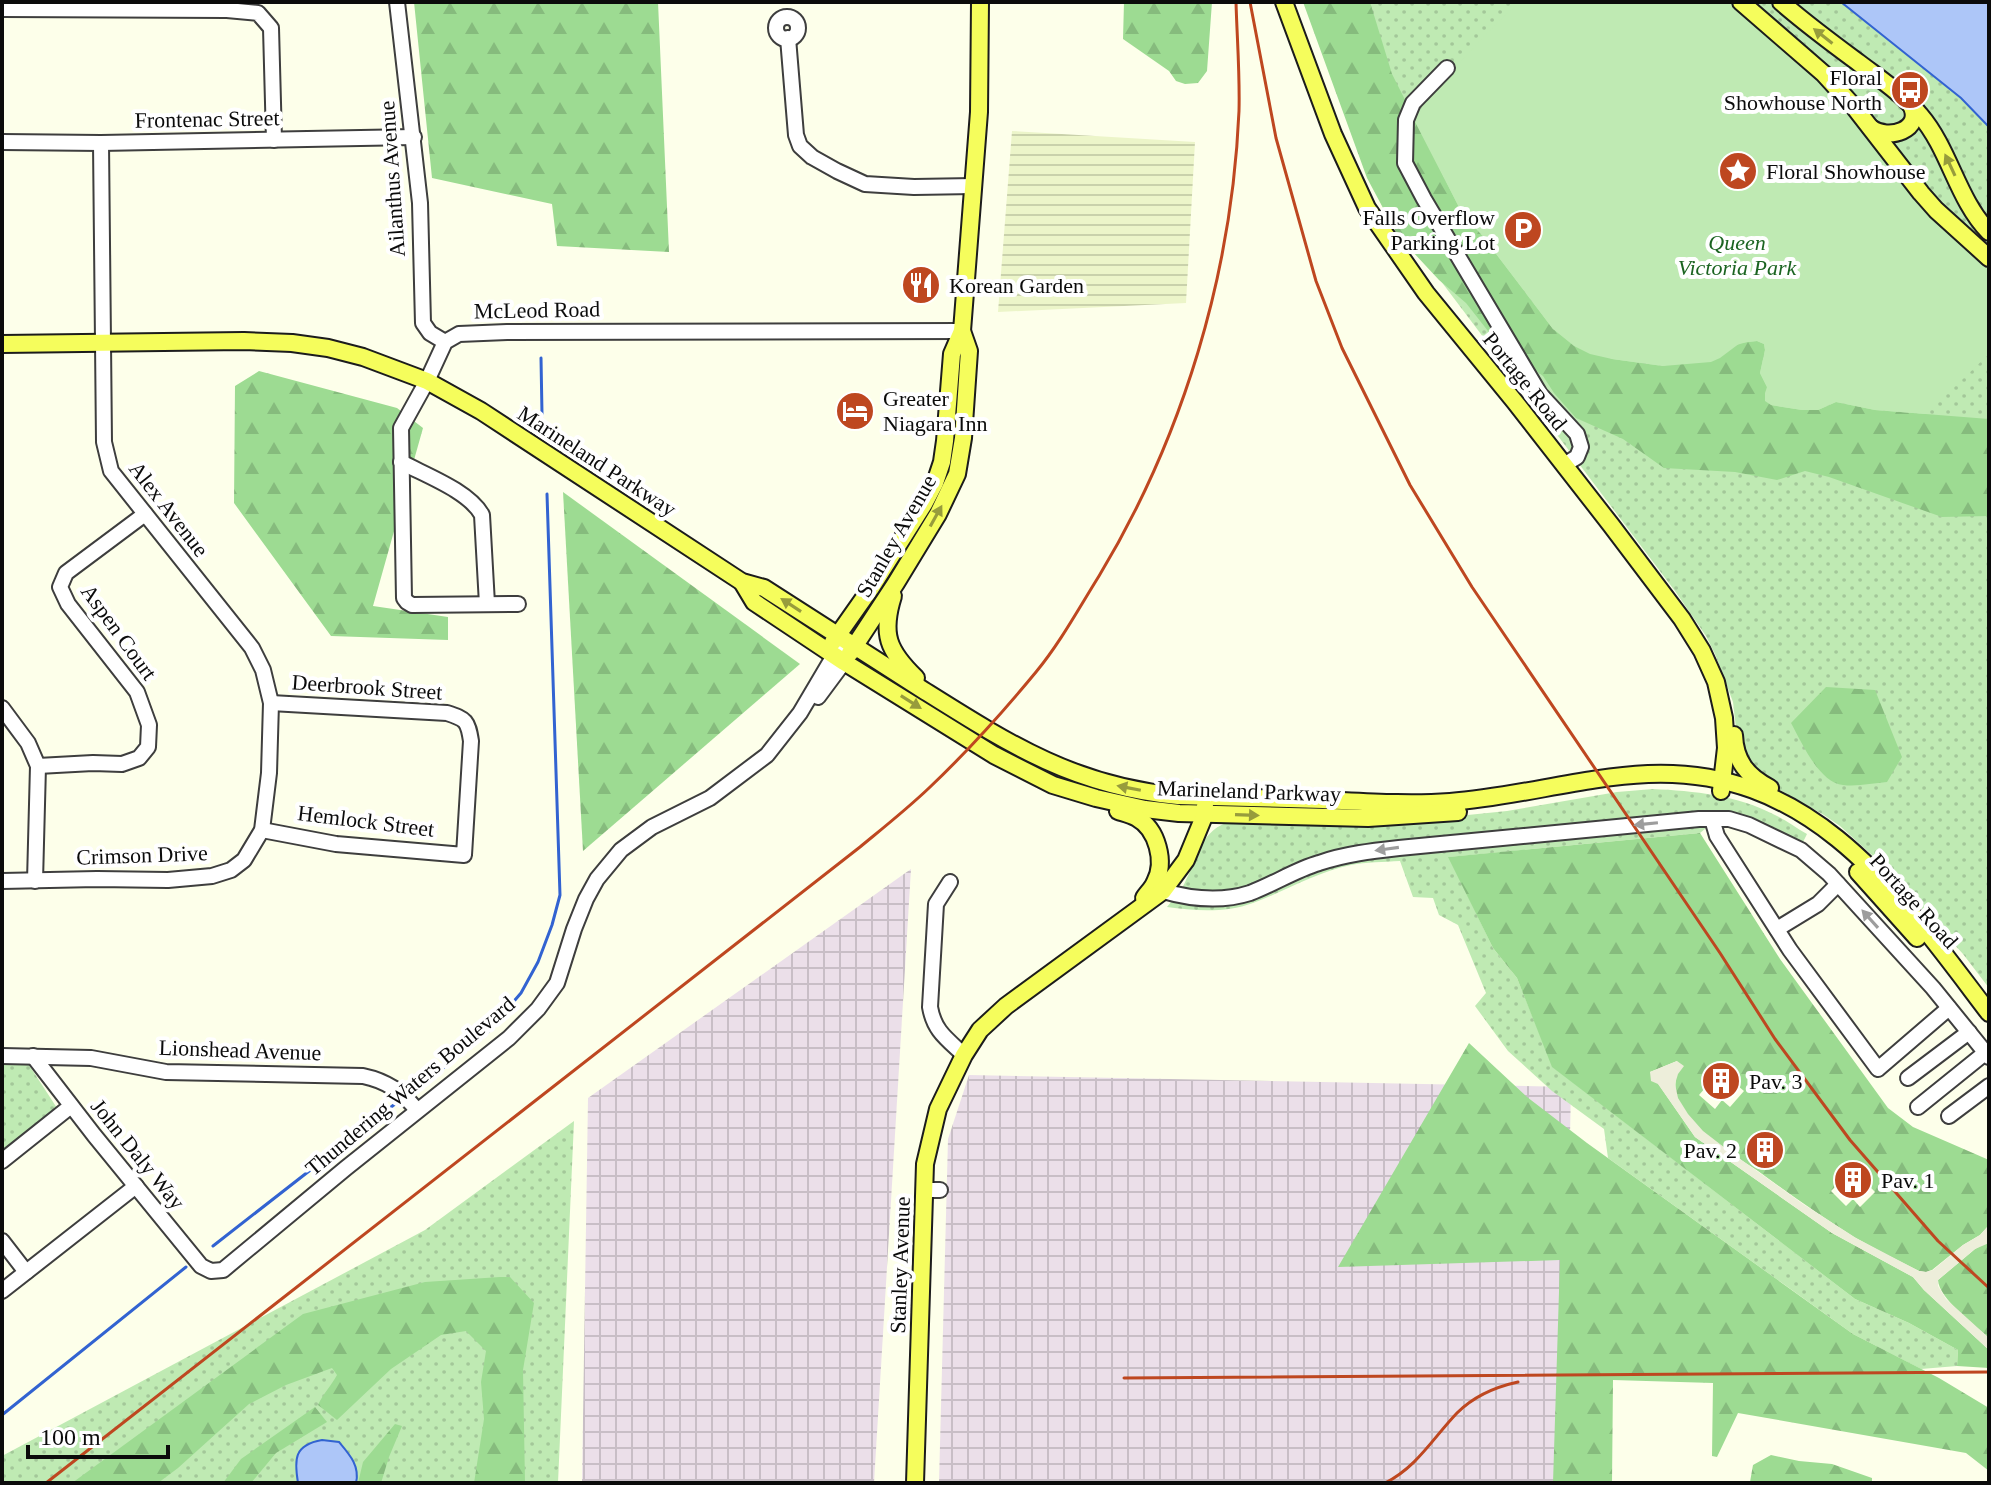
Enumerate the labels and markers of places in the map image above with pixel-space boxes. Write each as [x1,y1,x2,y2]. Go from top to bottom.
place label: Floral Showhouse North [1724,65,1882,115]
bus stop icon: Floral Showhouse North [1889,69,1931,111]
place icon: Floral Showhouse [1717,150,1759,192]
place label: Floral Showhouse [1766,159,1926,184]
place label: Falls Overflow Parking Lot [1362,205,1495,255]
parking icon: Falls Overflow Parking Lot [1502,209,1544,251]
restaurant icon: Korean Garden [900,264,942,306]
place label: Korean Garden [949,273,1084,298]
place label: Greater Niagara Inn [883,386,987,436]
hotel icon: Greater Niagara Inn [834,390,876,432]
building icon: Pav. 3 [1700,1060,1742,1102]
place label: Pav. 3 [1749,1069,1803,1094]
building icon: Pav. 2 [1744,1129,1786,1171]
place label: Pav. 2 [1683,1138,1737,1163]
building icon: Pav. 1 [1832,1159,1874,1201]
place label: Pav. 1 [1881,1168,1935,1193]

